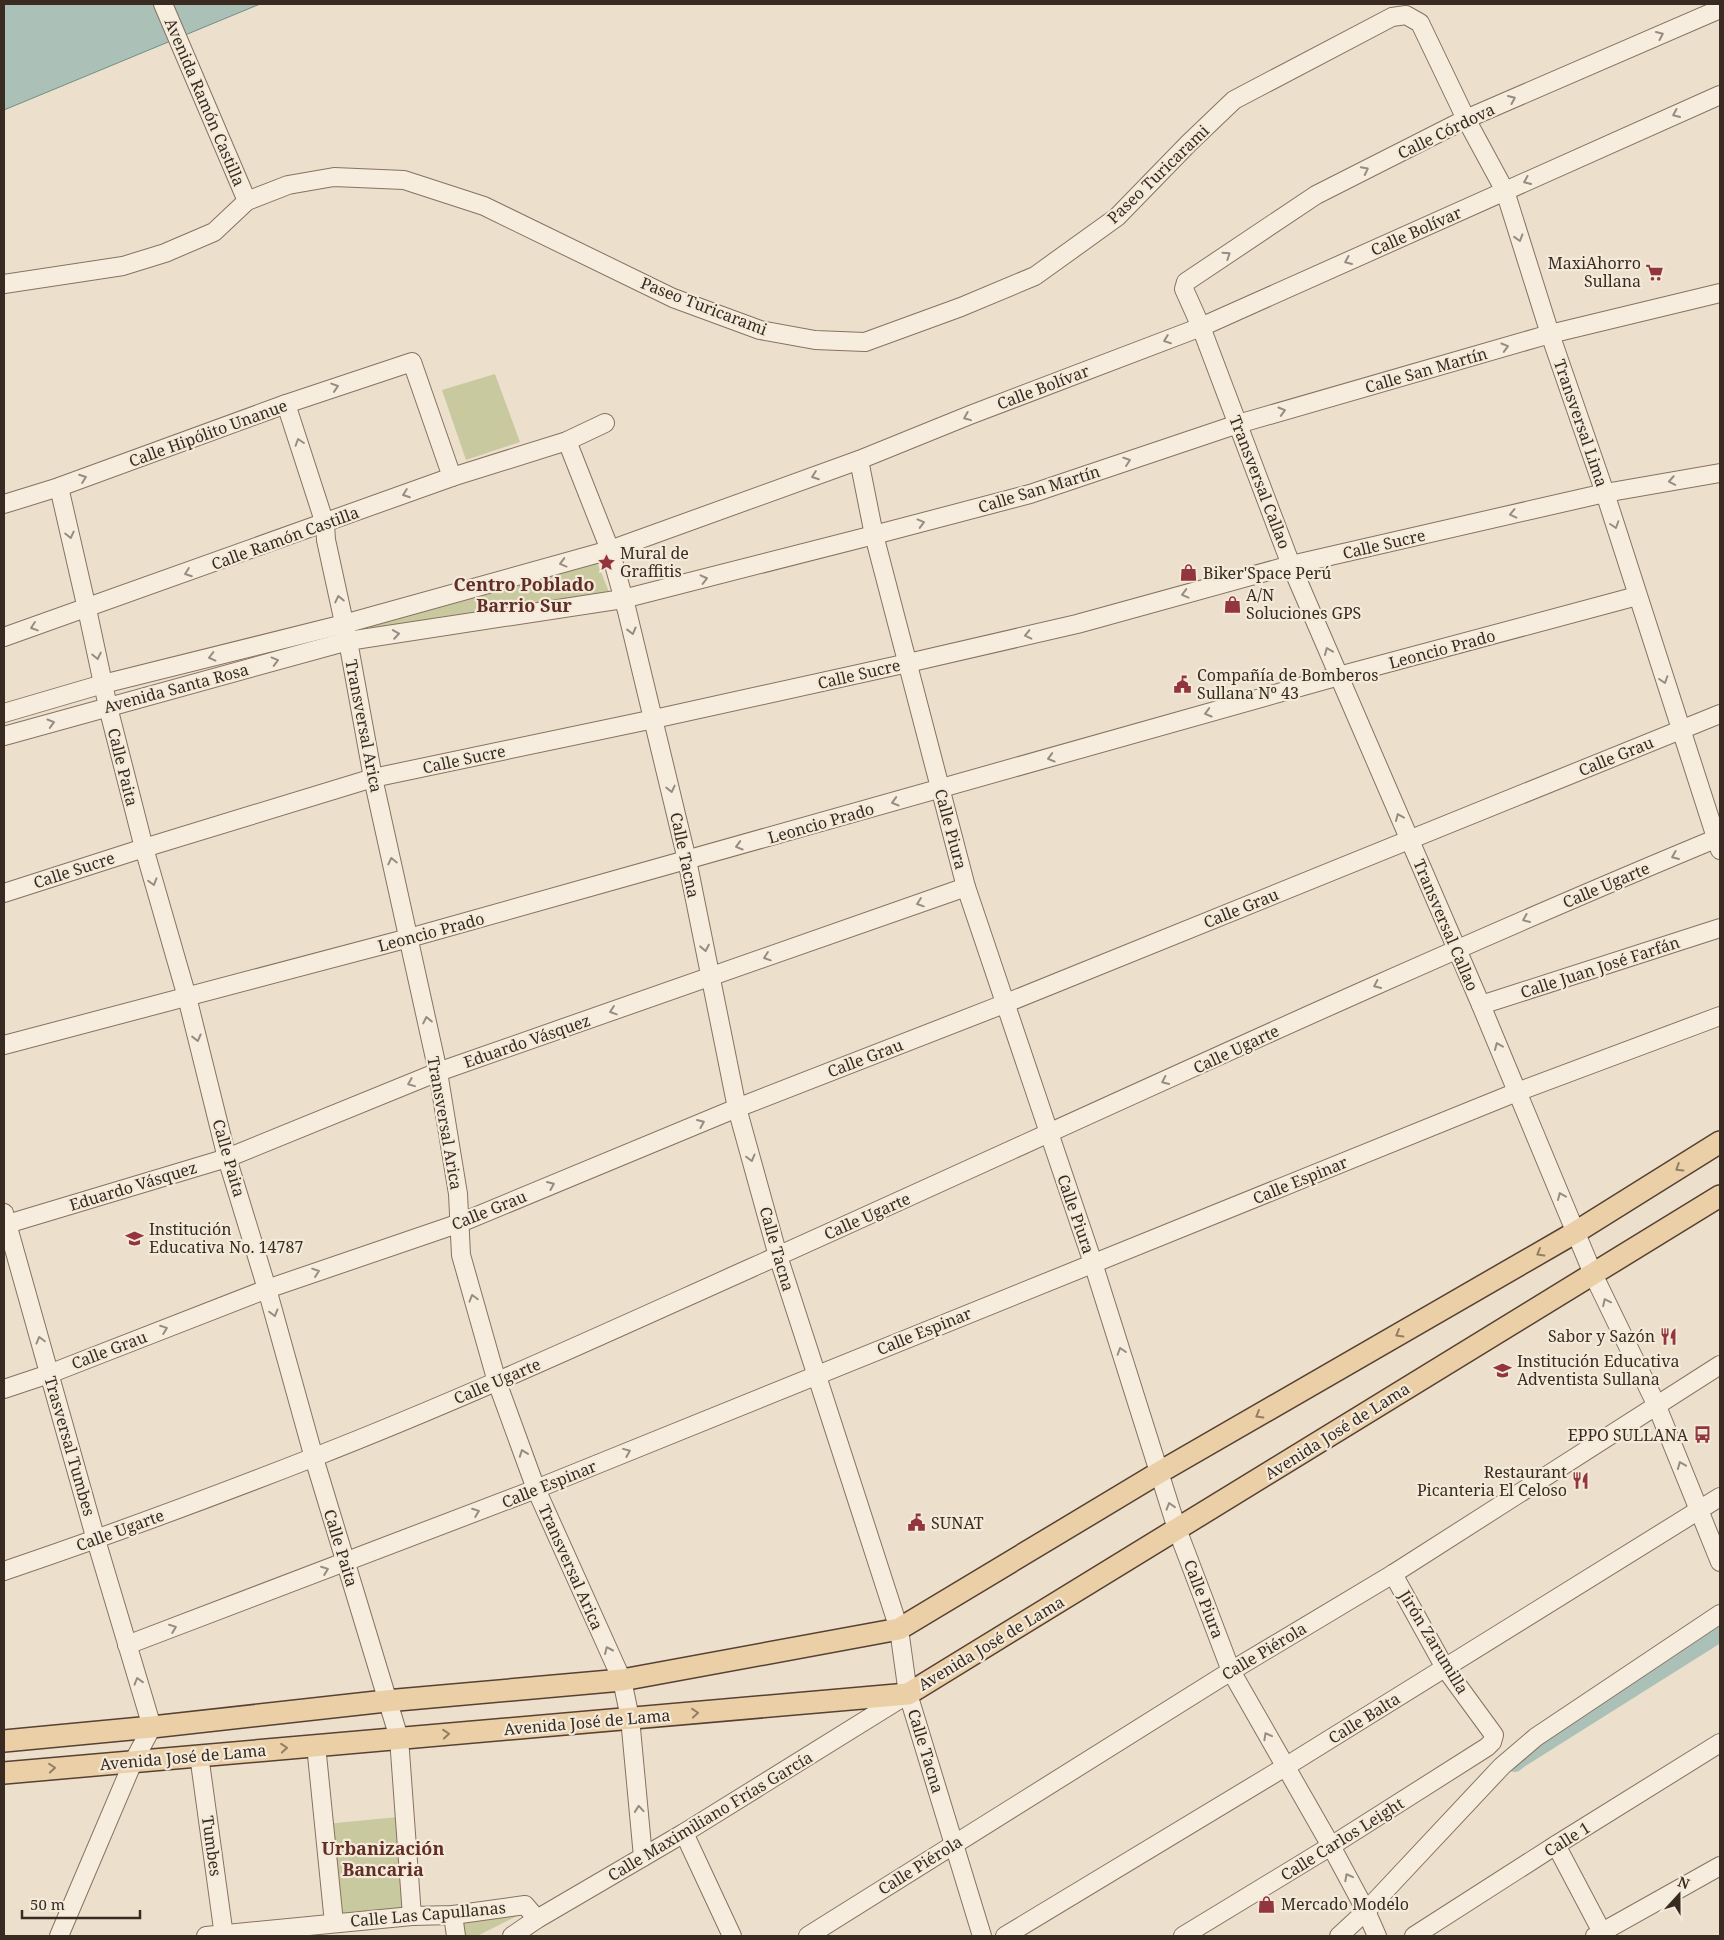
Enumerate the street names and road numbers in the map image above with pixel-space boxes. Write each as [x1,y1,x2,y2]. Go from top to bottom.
street label: Avenida Ramón Castilla [160,15,250,189]
street label: Calle Córdova [1394,98,1498,164]
street label: Paseo Turicarami [1102,120,1214,228]
street label: Calle Bolívar [1367,201,1465,261]
street label: Paseo Turicarami [638,272,770,340]
street label: Calle San Martín [1362,342,1490,398]
street label: Transversal Lima [1549,356,1613,490]
street label: Calle Bolívar [994,359,1093,415]
street label: Calle Hipólito Unanue [126,394,290,472]
street label: Transversal Callao [1224,412,1296,552]
street label: Calle San Martín [975,460,1103,518]
street label: Calle Ramón Castilla [208,501,362,575]
street label: Calle Sucre [1340,524,1428,564]
street label: Leoncio Prado [1386,624,1498,674]
street label: Calle Sucre [815,654,903,694]
street label: Avenida Santa Rosa [101,658,251,718]
street label: Transversal Arica [340,658,388,794]
street label: Calle Paita [103,726,143,808]
street label: Calle Grau [1575,731,1657,781]
street label: Calle Sucre [420,739,508,779]
street label: Calle Piura [930,786,972,872]
street label: Leoncio Prado [765,797,877,849]
street label: Calle Tacna [665,810,705,900]
street label: Calle Sucre [31,847,117,893]
street label: Transversal Callao [1408,856,1484,994]
street label: Calle Ugarte [1559,857,1653,913]
street label: Calle Grau [1200,883,1282,933]
street label: Leoncio Prado [375,907,487,957]
street label: Calle Juan José Farfán [1518,931,1682,1003]
street label: Eduardo Vásquez [461,1009,593,1073]
street label: Calle Ugarte [1190,1020,1282,1078]
street label: Calle Grau [824,1034,906,1082]
street label: Transversal Arica [422,1055,468,1191]
street label: Calle Paita [207,1117,251,1199]
street label: Calle Espinar [1249,1151,1351,1209]
street label: Eduardo Vásquez [66,1156,200,1216]
street label: Calle Piura [1052,1171,1100,1257]
street label: Calle Grau [448,1185,530,1235]
street label: Calle Ugarte [820,1187,914,1245]
street label: Calle Tacna [754,1204,800,1294]
street label: Calle Espinar [873,1302,975,1360]
street label: Calle Grau [68,1326,150,1374]
street label: Calle Ugarte [450,1353,544,1409]
street label: Trasversal Tumbes [39,1373,101,1519]
street label: Avenida José de Lama [1260,1377,1414,1485]
street label: Calle Espinar [498,1455,600,1513]
street label: Transversal Arica [533,1501,609,1633]
street label: Calle Ugarte [73,1504,167,1556]
street label: Calle Paita [319,1507,363,1589]
street label: Calle Piura [1179,1556,1229,1642]
street label: Jirón Zarumilla [1394,1585,1474,1698]
street label: Avenida José de Lama [914,1591,1068,1695]
street label: Calle Piérola [1217,1617,1311,1685]
street label: Calle Balta [1324,1687,1404,1749]
street label: Avenida José de Lama [503,1704,671,1740]
street label: Calle Tacna [903,1706,949,1796]
street label: Avenida José de Lama [99,1739,267,1775]
street label: Calle Maximiliano Frías García [603,1746,817,1886]
street label: Calle Carlos Leight [1276,1792,1408,1886]
street label: Tumbes [197,1814,227,1878]
street label: Calle 1 [1540,1816,1594,1862]
street label: Calle Piérola [874,1830,966,1900]
street label: Calle Las Capullanas [349,1896,507,1932]

